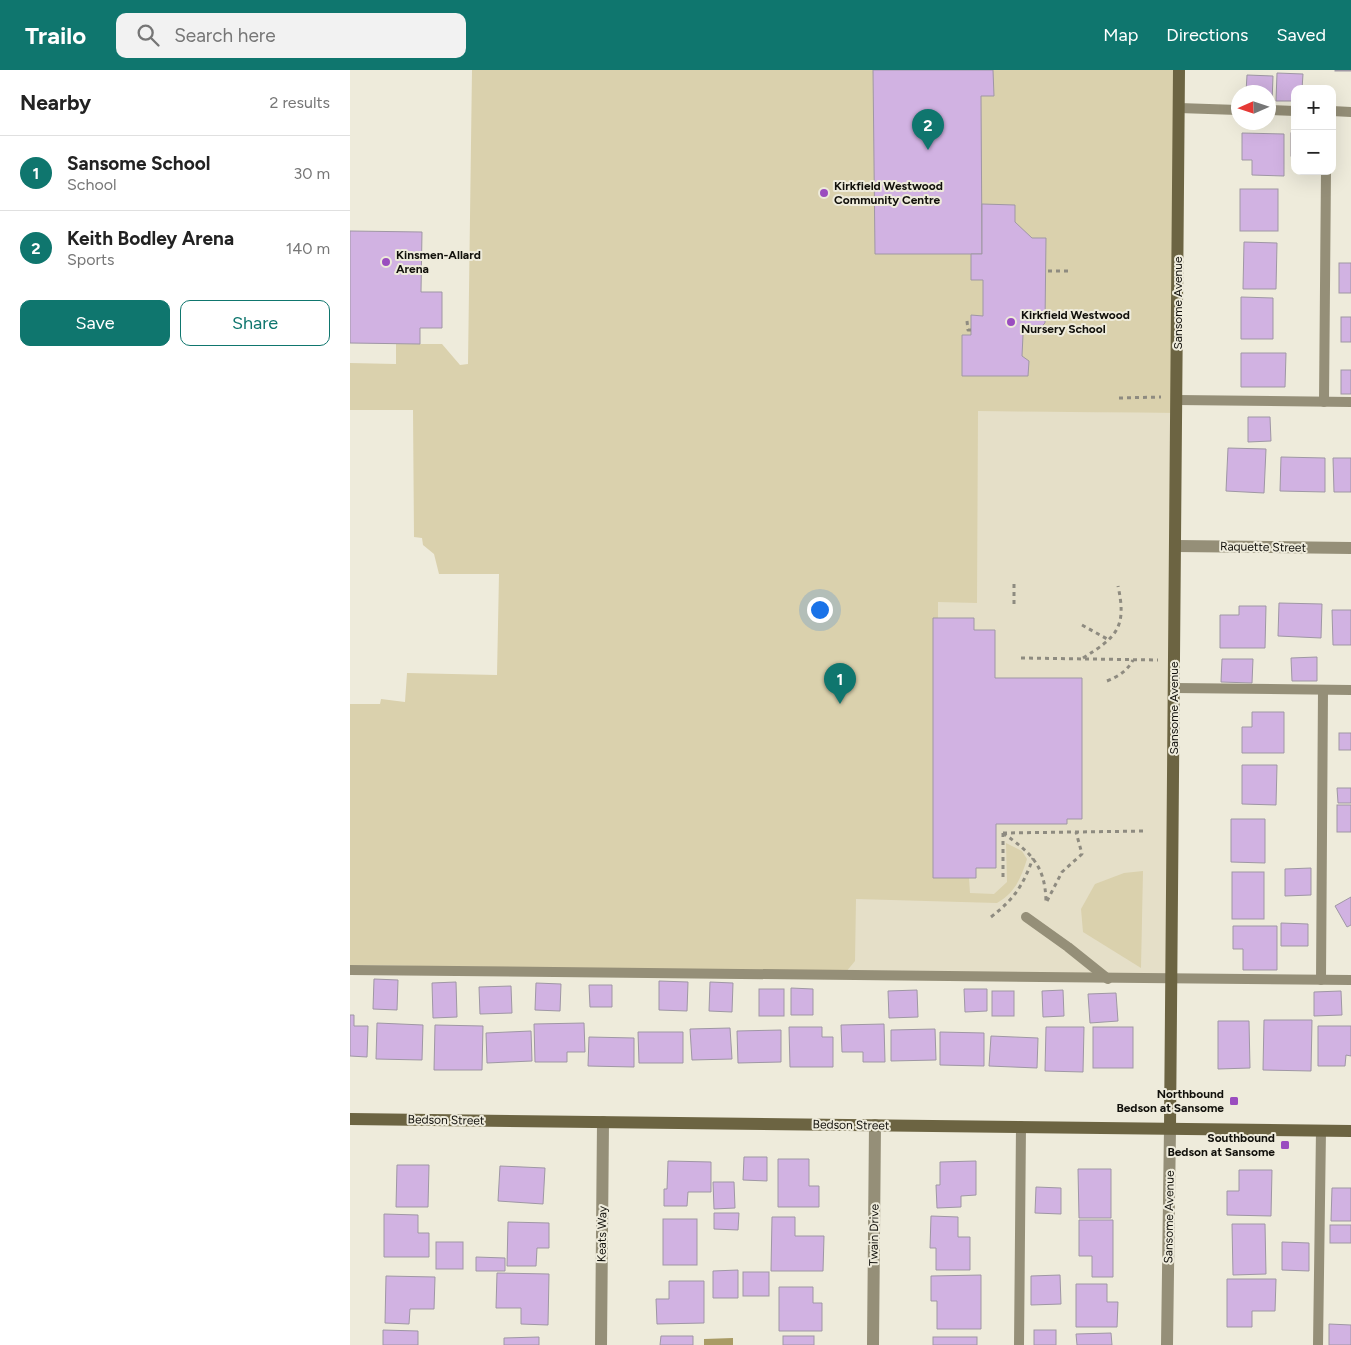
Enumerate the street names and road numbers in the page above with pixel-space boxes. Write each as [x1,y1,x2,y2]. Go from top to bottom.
street label: Sansome Avenue [1171,256,1185,350]
street label: Raquette Street [1220,539,1307,555]
street label: Sansome Avenue [1167,661,1181,755]
street label: Bedson Street [408,1112,485,1128]
street label: Bedson Street [813,1117,890,1133]
street label: Sansome Avenue [1161,1170,1177,1264]
street label: Twain Drive [866,1203,882,1266]
street label: Keats Way [595,1205,610,1262]

